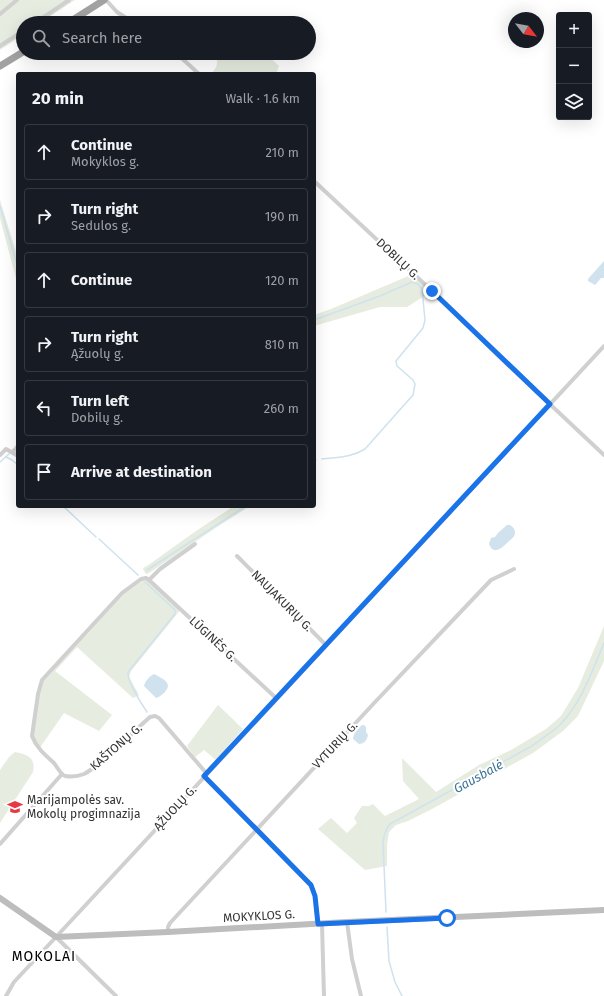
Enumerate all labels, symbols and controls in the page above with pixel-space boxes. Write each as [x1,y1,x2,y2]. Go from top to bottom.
north arrow [508,12,544,48]
map controls [556,12,592,120]
button: + [556,12,592,48]
search box [16,16,316,60]
icon: search [30,27,52,49]
text: Search here [62,29,142,47]
button: − [556,48,592,84]
button: layers [556,84,592,120]
text: 20 min [32,88,84,109]
text: Walk · 1.6 km [225,91,300,106]
text: Continue [71,136,132,154]
icon: ahead [33,141,55,163]
text: 210 m [265,145,299,160]
text: Mokyklos g. [71,154,139,169]
text: Turn right [71,200,138,218]
icon: right [33,205,55,227]
text: 190 m [265,209,299,224]
text: Sedulos g. [71,218,131,233]
street label: DOBILŲ G. [373,235,423,283]
icon: ahead [33,269,55,291]
text: Continue [71,271,132,289]
text: 120 m [265,273,299,288]
route end [423,282,441,300]
text: Turn right [71,328,138,346]
icon: right [33,333,55,355]
text: 810 m [265,337,299,352]
text: Ąžuolų g. [71,346,124,361]
text: Turn left [71,392,129,410]
icon: left [33,397,55,419]
text: 260 m [264,401,299,416]
text: Dobilų g. [71,410,123,425]
icon: arrive [33,461,55,483]
text: Arrive at destination [71,463,212,481]
street label: NAUJAKURIŲ G. [249,568,316,635]
street label: LŪGINĖS G. [187,613,240,664]
street label: VYTURIŲ G. [309,718,361,772]
street label: KAŠTONŲ G. [87,720,145,773]
water label: Gausbalė [451,757,506,796]
street label: ĄŽUOLŲ G. [150,782,199,833]
place label: Marijampolės sav. Mokolų progimnazija [27,793,140,821]
school or university icon: Marijampolės sav. Mokolų progimnazija [6,798,24,816]
street label: MOKYKLOS G. [223,907,296,925]
route start [438,909,456,927]
district label: MOKOLAI [12,948,76,965]

